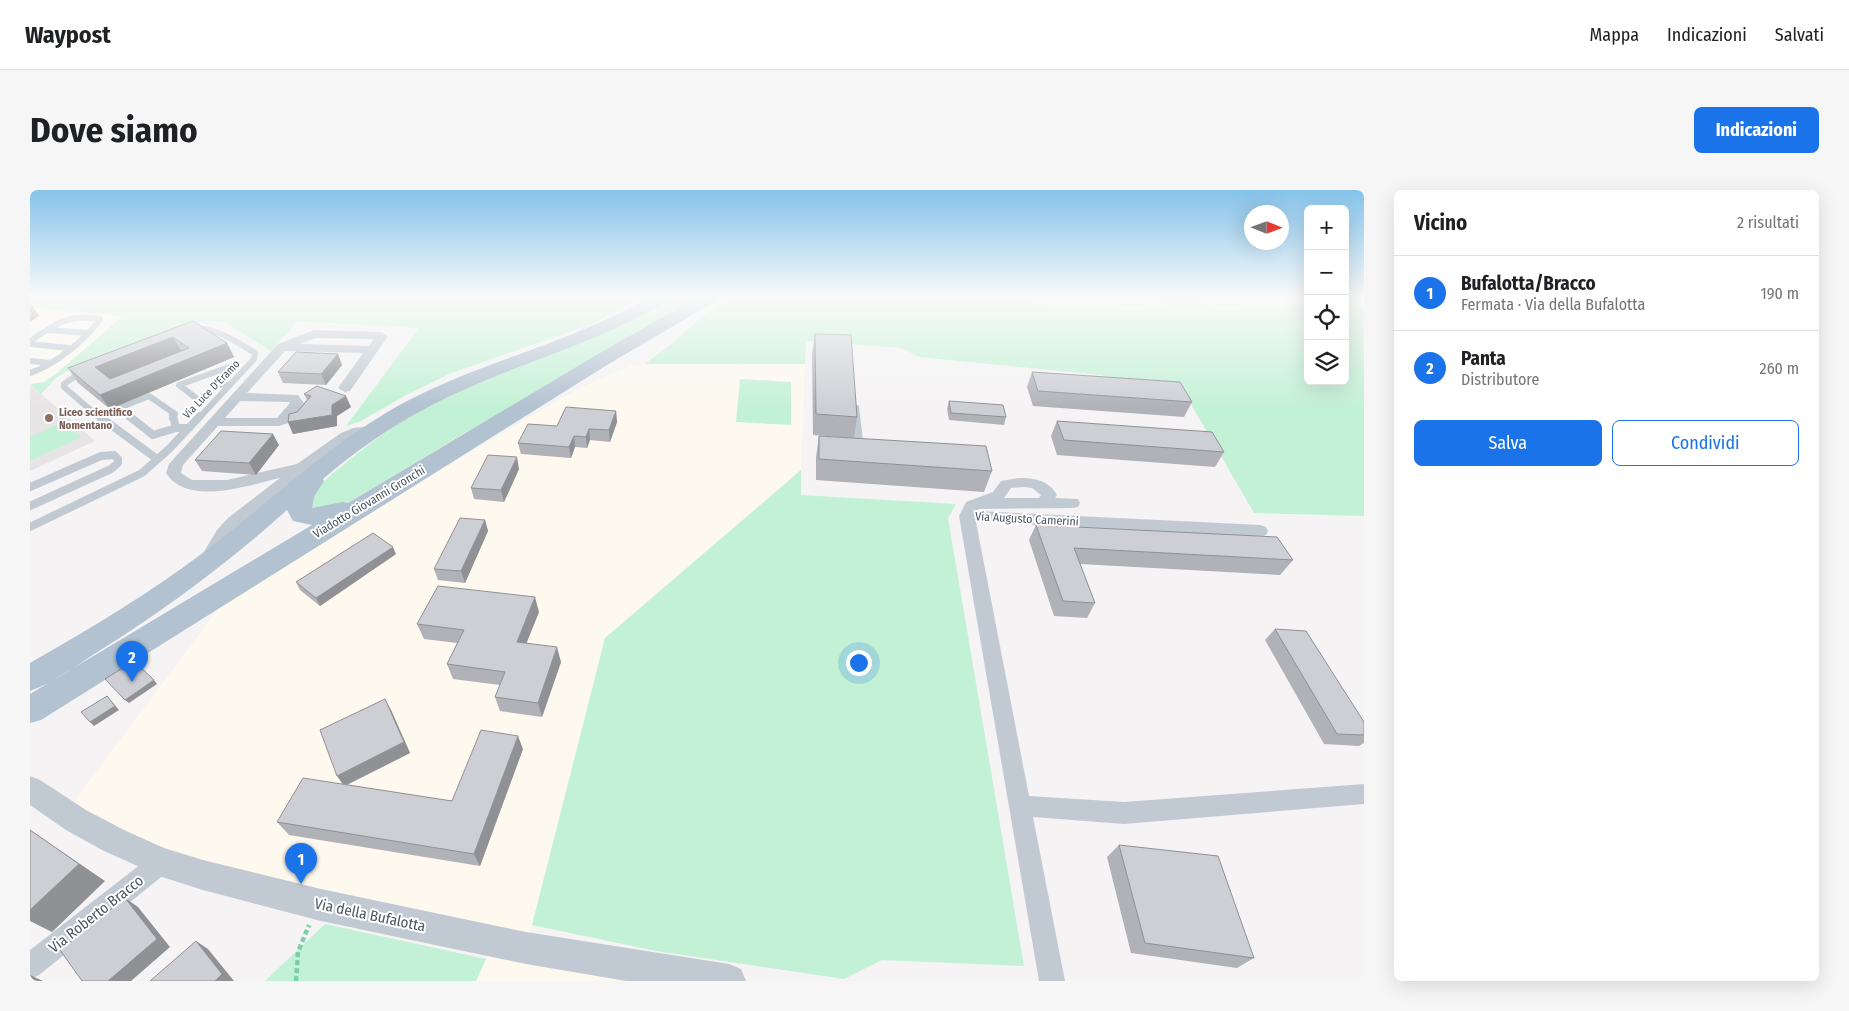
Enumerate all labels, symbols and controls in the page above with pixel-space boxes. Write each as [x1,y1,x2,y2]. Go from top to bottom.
text: Waypost [25,21,111,49]
text: Mappa [1590,24,1639,46]
text: Indicazioni [1667,24,1747,46]
text: Salvati [1775,24,1824,46]
button: Indicazioni [1694,107,1819,153]
text: Dove siamo [30,109,198,151]
north arrow [1244,205,1289,250]
map controls [1304,205,1349,385]
button: + [1304,205,1349,250]
text: Vicino [1414,210,1467,236]
text: 2 risultati [1737,213,1799,232]
button: − [1304,250,1349,295]
text: Bufalotta/Bracco [1461,272,1596,295]
text: 1 [1427,284,1433,303]
text: 190 m [1761,284,1799,303]
button: locate [1304,295,1349,340]
text: Fermata · Via della Bufalotta [1461,295,1645,314]
button: layers [1304,340,1349,385]
text: Panta [1461,347,1506,370]
street label: Via Luce D'Eramo [180,357,243,421]
text: 2 [1426,359,1434,378]
text: 260 m [1760,359,1799,378]
text: Distributore [1461,370,1539,389]
place label: Liceo scientifico Nomentano [59,406,132,432]
marker: Liceo scientifico Nomentano [43,412,55,424]
button: Salva [1414,420,1602,466]
button: Condividi [1612,420,1799,466]
street label: Viadotto Giovanni Gronchi [310,463,428,541]
street label: Via Augusto Camerini [975,509,1079,529]
pin: 2 [116,641,148,682]
your location [846,650,872,676]
pin: 1 [285,843,317,884]
street label: Via Roberto Bracco [45,871,147,957]
street label: Via della Bufalotta [313,894,427,936]

